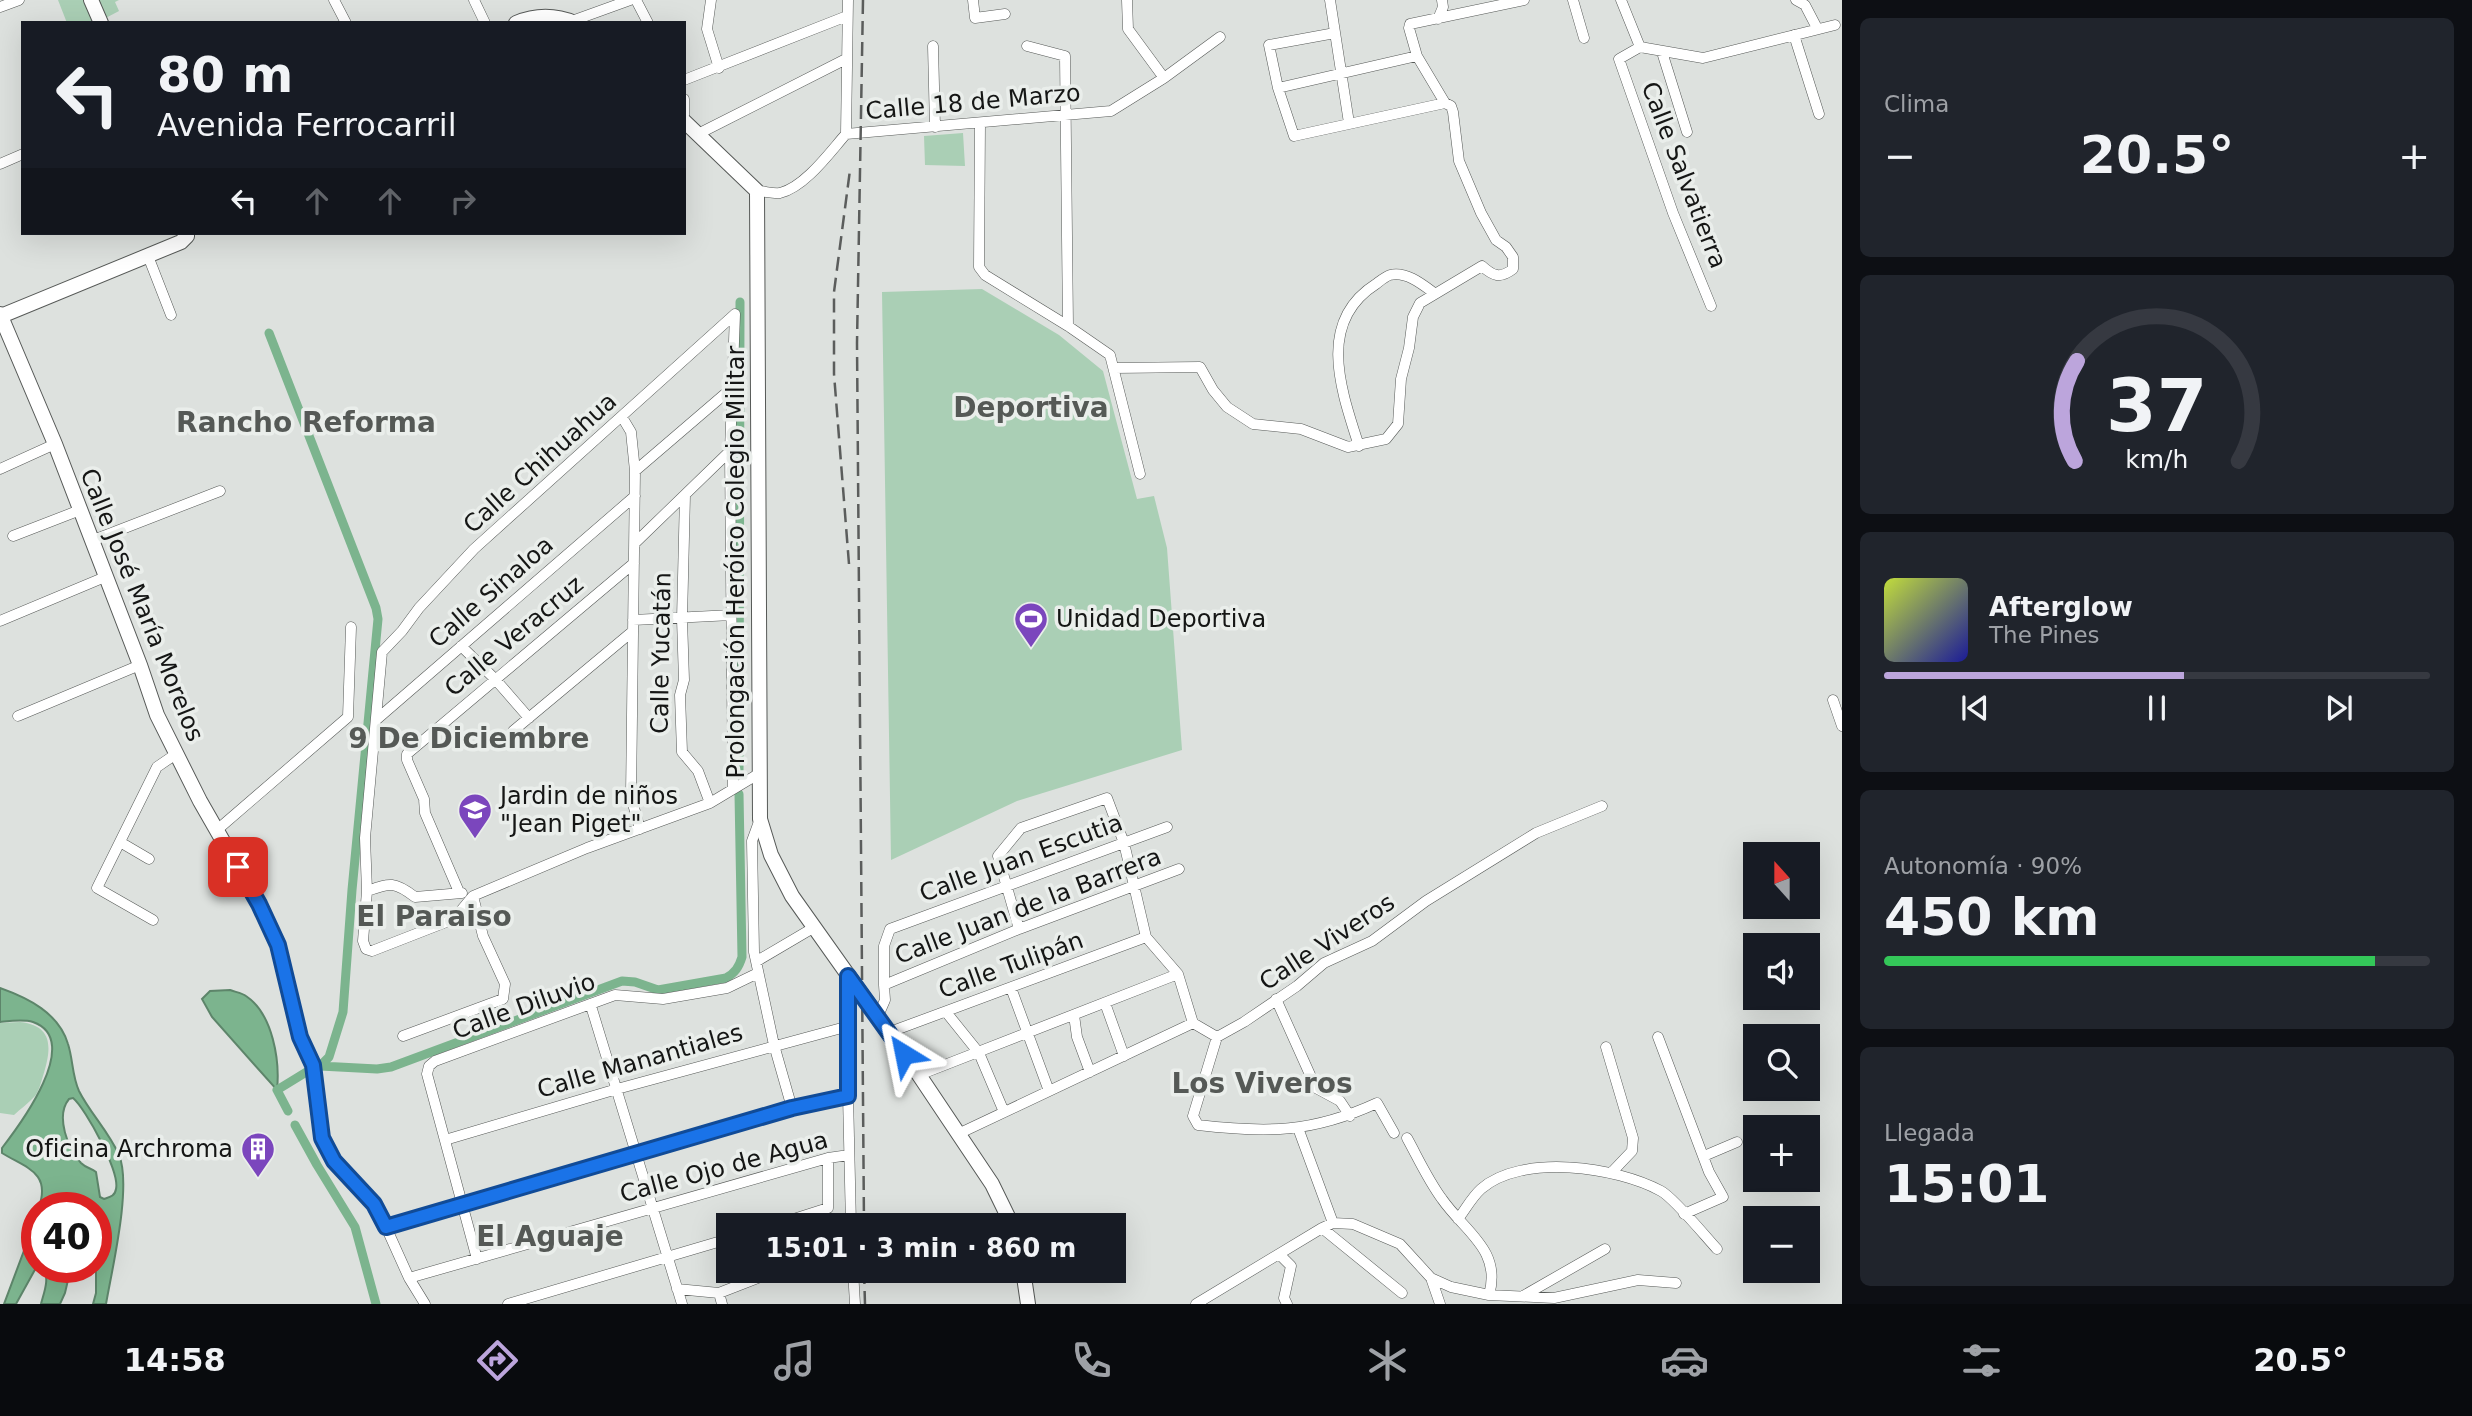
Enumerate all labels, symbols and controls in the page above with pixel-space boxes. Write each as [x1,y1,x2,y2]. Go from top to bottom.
text: 80 m [157,47,293,104]
icon: left [42,49,133,140]
street label: Calle Salvatierra [1636,78,1732,272]
street label: Calle 18 de Marzo [864,79,1082,125]
text: Clima [1884,91,1949,117]
text: Avenida Ferrocarril [157,106,457,144]
text: 20.5° [2080,125,2234,185]
text: − [1884,134,1916,178]
text: + [2398,134,2430,178]
icon: left [225,182,263,220]
icon: ahead [298,182,336,220]
icon: ahead [371,182,409,220]
icon: right [444,182,482,220]
street label: Prolongación Heróico Colegio Militar [722,345,750,778]
text: 37 [2106,363,2208,448]
street label: Calle Chihuahua [458,387,622,539]
district label: Deportiva [953,391,1109,424]
district label: Rancho Reforma [176,406,436,439]
text: km/h [2125,445,2189,474]
street label: Calle José María Morelos [74,465,210,745]
street label: Calle Sinaloa [423,531,559,653]
street label: Calle Veracruz [439,570,589,702]
street label: Calle Yucatán [646,572,676,734]
text: Afterglow [1989,592,2133,622]
sports icon: Unidad Deportiva [1012,600,1050,649]
place label: Unidad Deportiva [1056,605,1266,633]
text: The Pines [1989,622,2100,648]
icon: previous [1956,689,1994,727]
icon: pause [2138,689,2176,727]
icon: next [2320,689,2358,727]
district label: 9 De Diciembre [348,722,590,755]
place label: Jardin de niños "Jean Piget" [498,782,678,838]
school or university icon: Jardin de niños "Jean Piget" [456,791,494,840]
street label: Calle Juan Escutia [916,808,1126,908]
pin [208,837,268,897]
street label: Calle Juan de la Barrera [891,842,1165,970]
north arrow [1743,842,1820,919]
map controls [1743,842,1820,1283]
icon: arrive [219,848,257,886]
text: Autonomía · 90% [1884,853,2082,879]
text: 450 km [1884,887,2099,947]
street label: Calle Viveros [1254,888,1400,996]
district label: El Paraiso [356,900,512,933]
street label: Calle Tulipán [935,926,1087,1004]
button: sound [1743,933,1820,1010]
street label: Calle Diluvio [449,967,599,1045]
position arrow [867,1017,941,1091]
street label: Calle Manantiales [534,1018,746,1104]
button: search [1743,1024,1820,1101]
district label: Los Viveros [1171,1067,1353,1100]
button: + [1743,1115,1820,1192]
text: Llegada [1884,1120,1975,1146]
street label: Calle Ojo de Agua [617,1126,831,1208]
building icon: Oficina Archroma [239,1130,277,1179]
place label: Oficina Archroma [25,1135,233,1163]
text: 15:01 [1884,1154,2050,1214]
speed limit sign: 40 [21,1192,112,1283]
button: − [1743,1206,1820,1283]
district label: El Aguaje [476,1220,624,1253]
text: 15:01 · 3 min · 860 m [766,1233,1076,1263]
icon: directions [473,1336,522,1385]
icon: music [770,1336,819,1385]
icon: phone [1067,1336,1116,1385]
icon: climate [1363,1336,1412,1385]
icon: car [1660,1336,1709,1385]
icon: filters [1957,1336,2006,1385]
text: 14:58 [124,1341,226,1379]
text: 20.5° [2253,1341,2348,1379]

